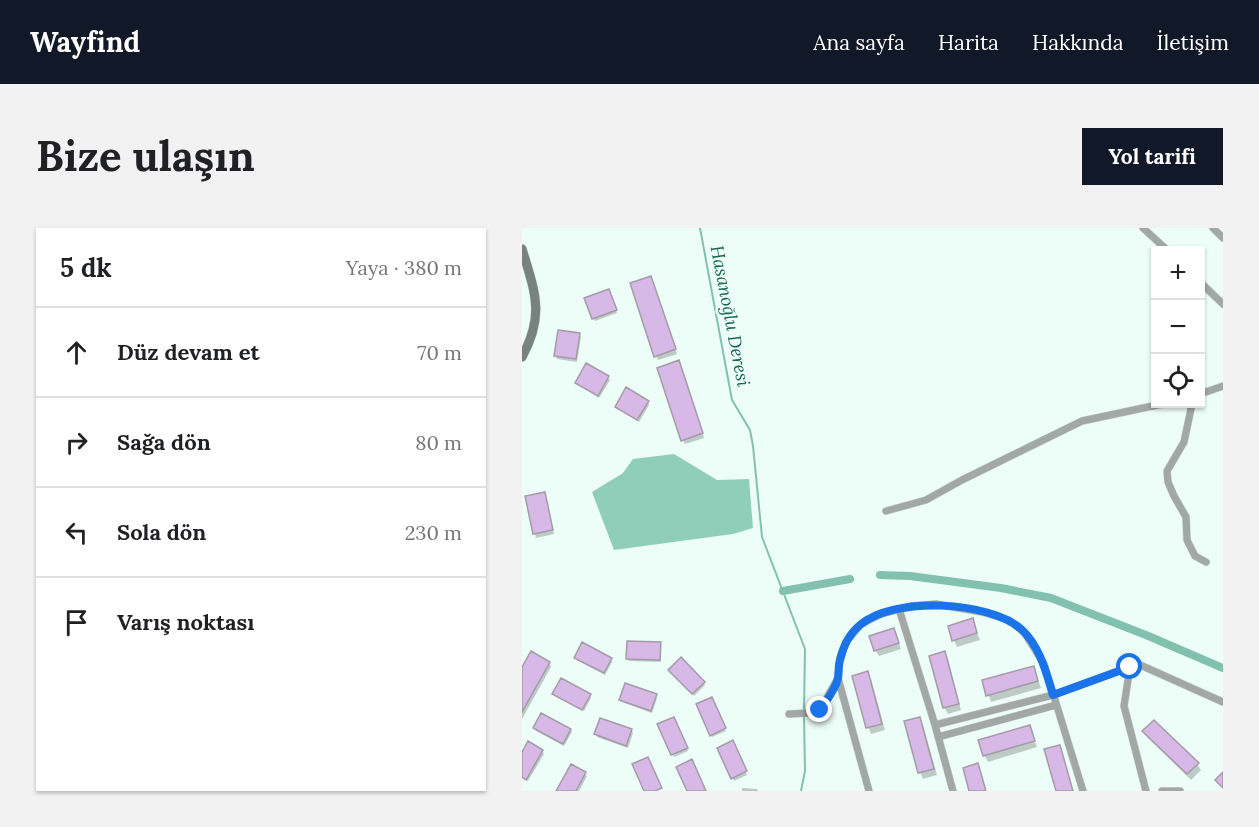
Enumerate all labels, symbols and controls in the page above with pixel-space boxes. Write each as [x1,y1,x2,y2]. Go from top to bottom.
text: Wayfind [30,24,140,60]
text: Ana sayfa [813,29,905,56]
text: Harita [938,29,999,56]
text: Hakkında [1032,29,1124,56]
text: İletişim [1157,29,1229,56]
button: Yol tarifi [1082,128,1223,185]
text: Bize ulaşın [36,129,255,183]
water label: Hasanoğlu Deresi [706,243,755,389]
map controls [1151,246,1205,408]
button: + [1151,246,1205,300]
text: 5 dk [60,251,112,284]
text: Yaya · 380 m [346,255,462,280]
button: − [1151,300,1205,354]
icon: ahead [60,336,93,369]
text: Düz devam et [117,338,260,366]
text: 70 m [417,340,462,365]
button: locate [1151,354,1205,408]
icon: right [60,426,93,459]
text: Sağa dön [117,428,211,456]
text: 80 m [415,430,462,455]
icon: left [60,516,93,549]
text: Sola dön [117,518,206,546]
text: 230 m [405,520,462,545]
icon: arrive [60,606,93,639]
text: Varış noktası [117,608,254,636]
route start [1116,653,1142,679]
route end [806,696,832,722]

